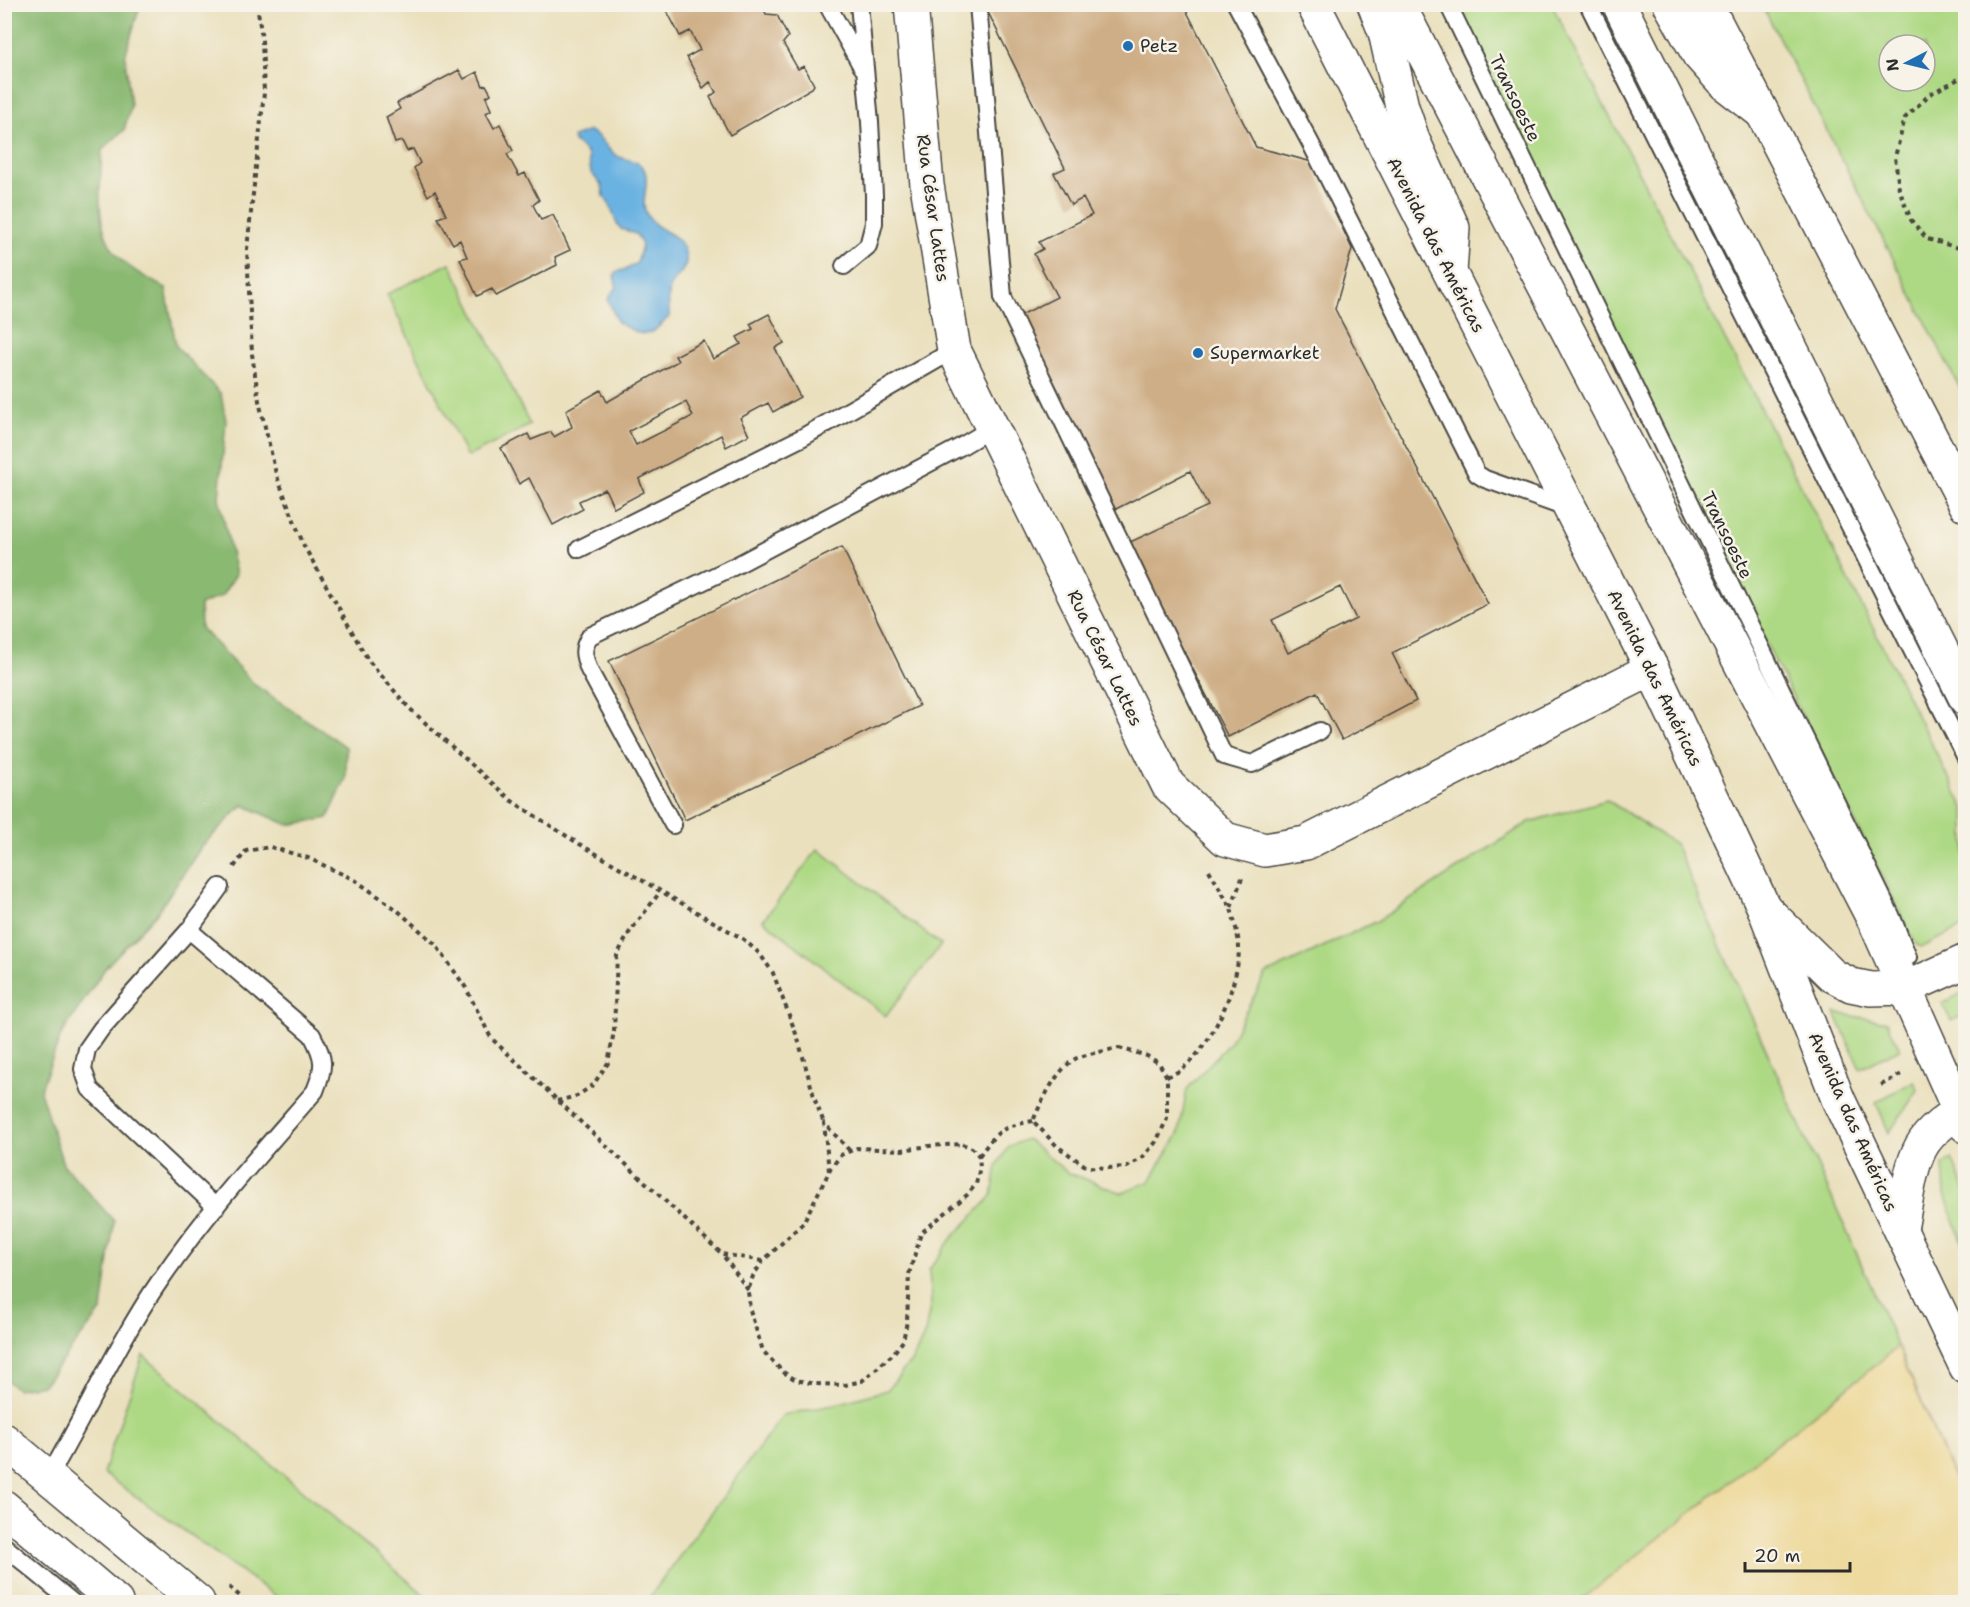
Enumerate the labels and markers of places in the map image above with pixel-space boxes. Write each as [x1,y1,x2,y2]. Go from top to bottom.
place label: Petz [1140,34,1178,58]
marker: Petz [1121,39,1135,53]
place label: Supermarket [1210,341,1320,365]
marker: Supermarket [1191,346,1205,360]

